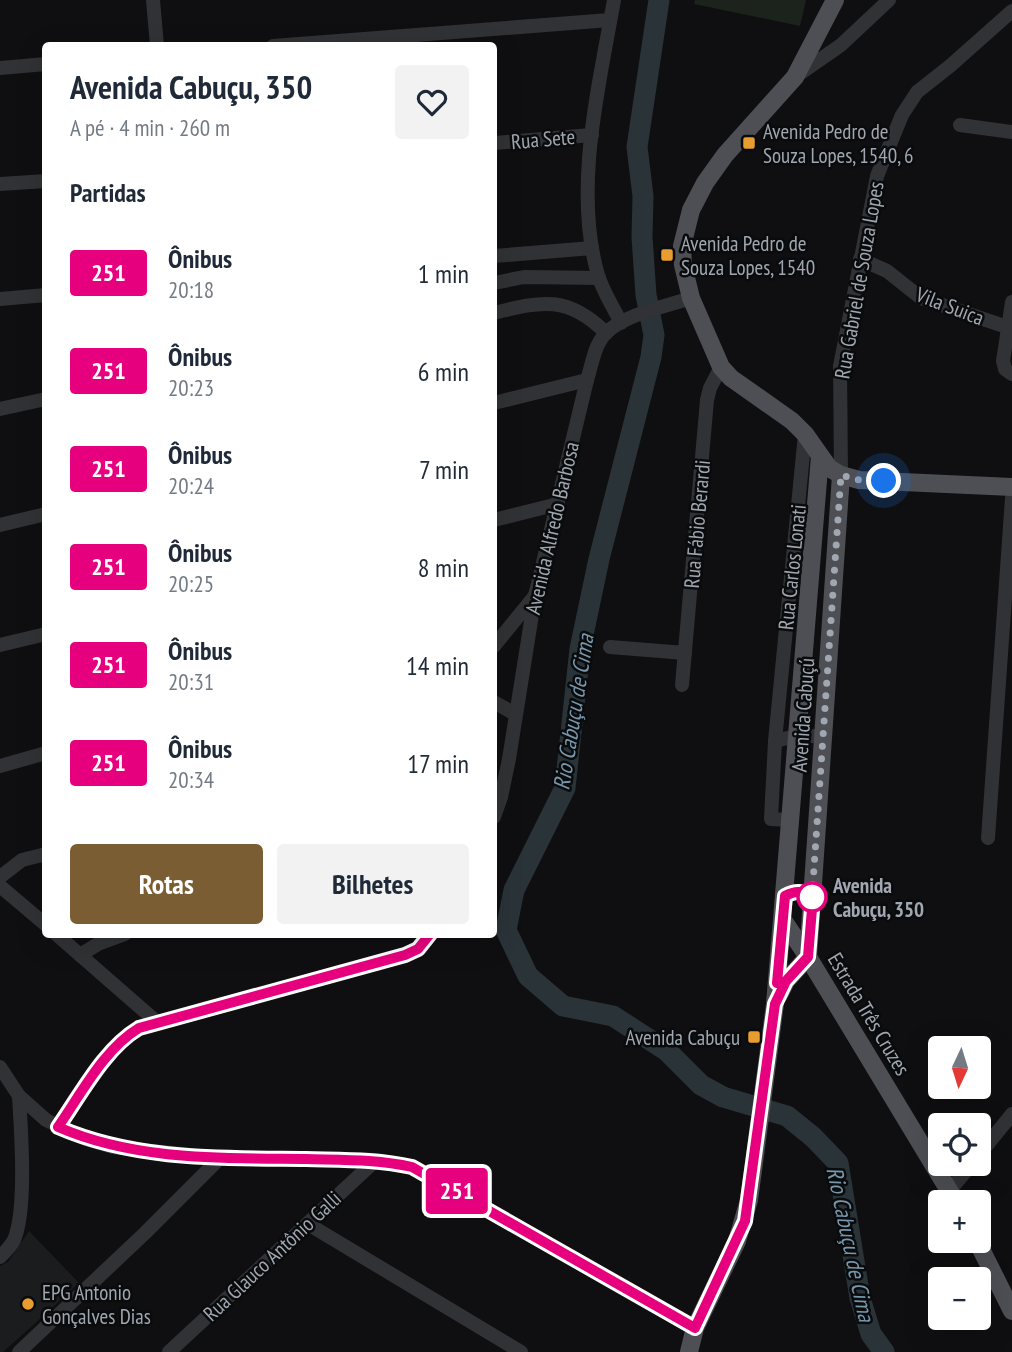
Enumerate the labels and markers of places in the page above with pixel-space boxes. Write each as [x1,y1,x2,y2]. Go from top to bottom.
place label: Avenida Pedro de Souza Lopes, 1540, 6 [763,118,914,169]
marker: Avenida Pedro de Souza Lopes, 1540, 6 [741,135,757,151]
place label: Avenida Pedro de Souza Lopes, 1540 [681,230,815,281]
marker: Avenida Pedro de Souza Lopes, 1540 [659,247,675,263]
place label: Avenida Cabuçu, 350 [832,872,924,923]
marker: Avenida Cabuçu, 350 [797,882,827,912]
place label: Avenida Cabuçu [626,1024,740,1051]
marker: Avenida Cabuçu [746,1029,762,1045]
place label: EPG Antonio Gonçalves Dias [42,1279,151,1330]
marker: EPG Antonio Gonçalves Dias [20,1296,36,1312]

